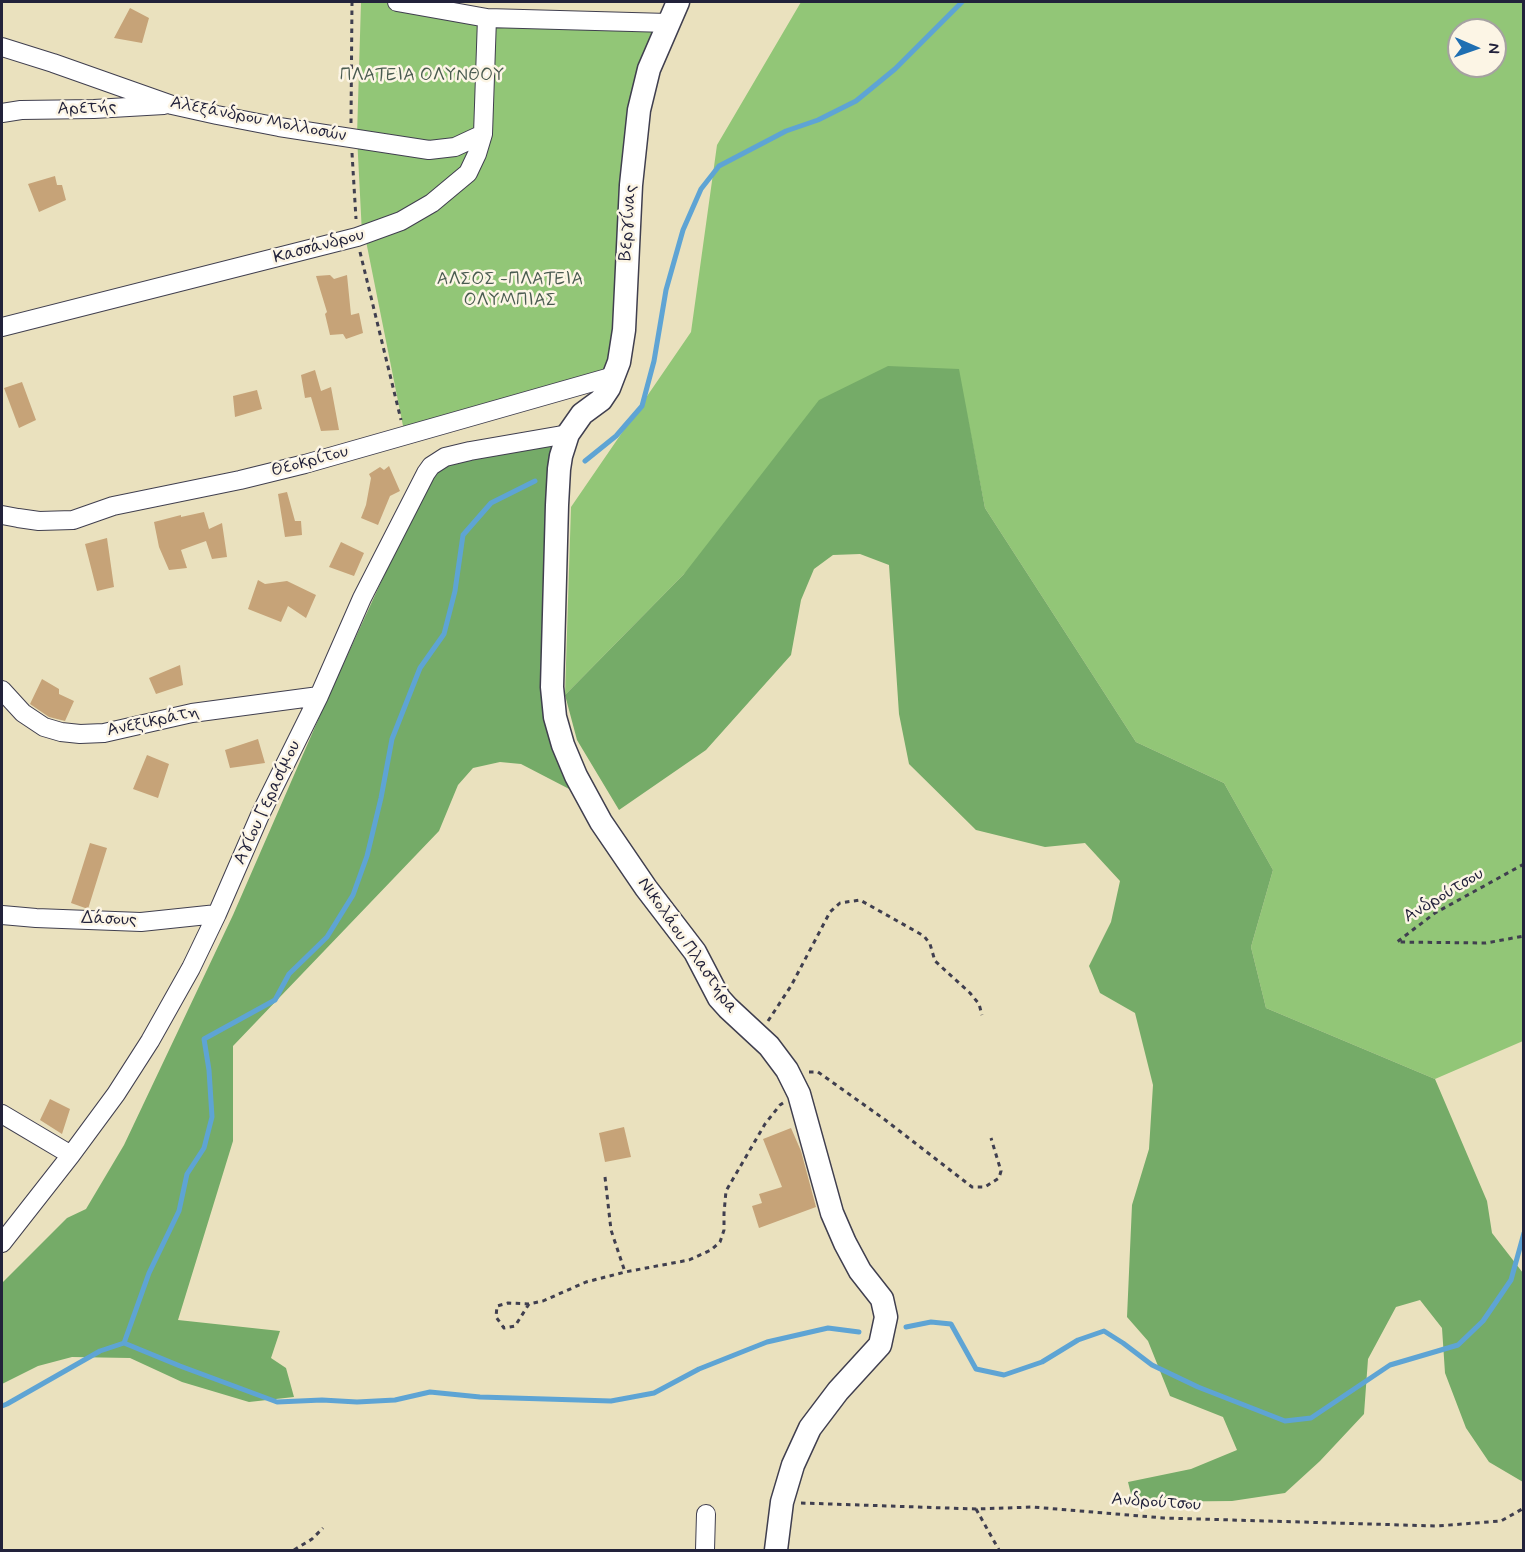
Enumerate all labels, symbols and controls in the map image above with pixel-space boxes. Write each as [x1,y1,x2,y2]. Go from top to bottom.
north arrow [1447,18,1507,78]
text: N [1483,43,1504,54]
park label: ΠΛΑΤΕΙΑ ΟΛΥΝΘΟΥ [340,65,504,87]
street label: Αλεξάνδρου Μολλοσών [168,92,348,148]
street label: Αρετής [57,97,117,121]
street label: Βεργίνας [616,184,642,262]
street label: Κασσάνδρου [271,225,367,269]
park label: ΑΛΣΟΣ -ΠΛΑΤΕΙΑ ΟΛΥΜΠΙΑΣ [437,269,583,312]
street label: Θεοκρίτου [269,441,351,483]
street label: Ανεξικράτη [105,702,201,742]
street label: Αγίου Γερασίμου [230,737,306,869]
street label: Ανδρούτσου [1400,864,1488,928]
street label: Νικολάου Πλαστήρα [632,874,742,1018]
street label: Δάσους [81,908,137,932]
street label: Ανδρούτσου [1110,1489,1202,1517]

